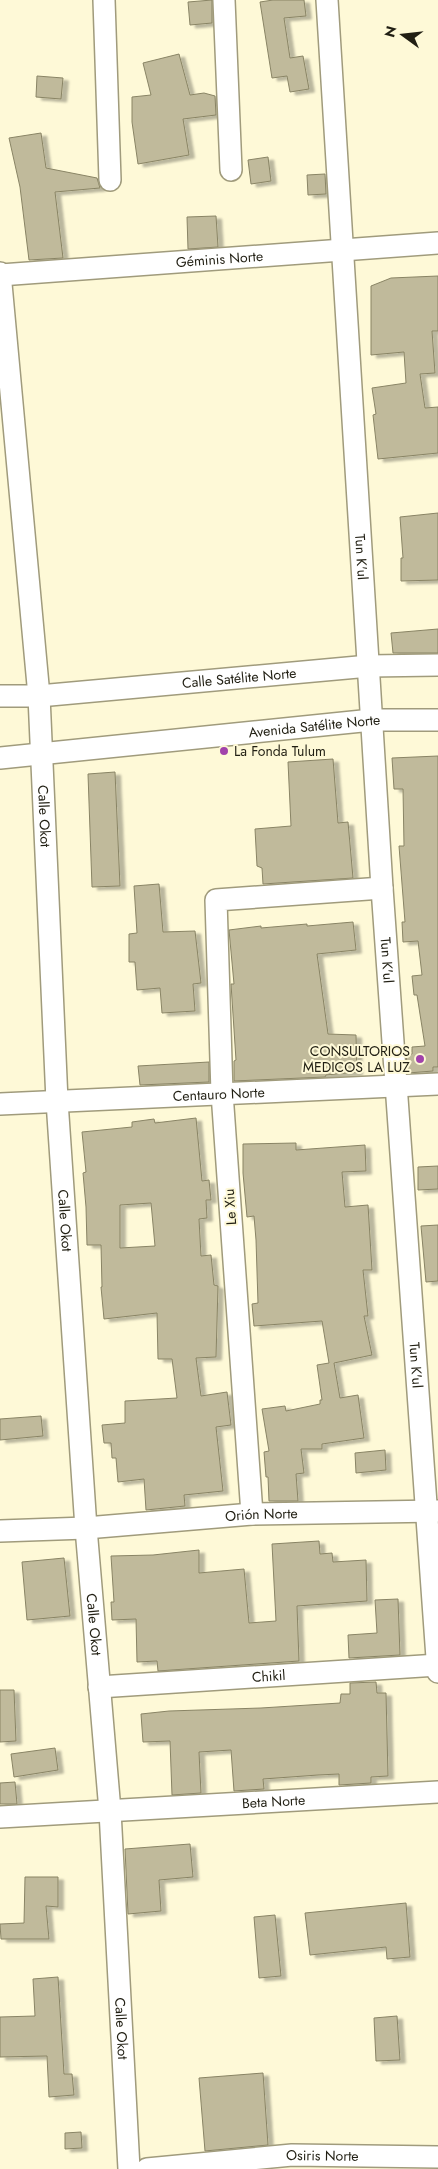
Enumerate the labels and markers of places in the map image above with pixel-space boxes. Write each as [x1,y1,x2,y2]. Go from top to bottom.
place label: La Fonda Tulum [234,741,326,761]
marker: La Fonda Tulum [218,745,230,757]
place label: CONSULTORIOS MEDICOS LA LUZ [303,1041,410,1077]
marker: CONSULTORIOS MEDICOS LA LUZ [414,1053,426,1065]

